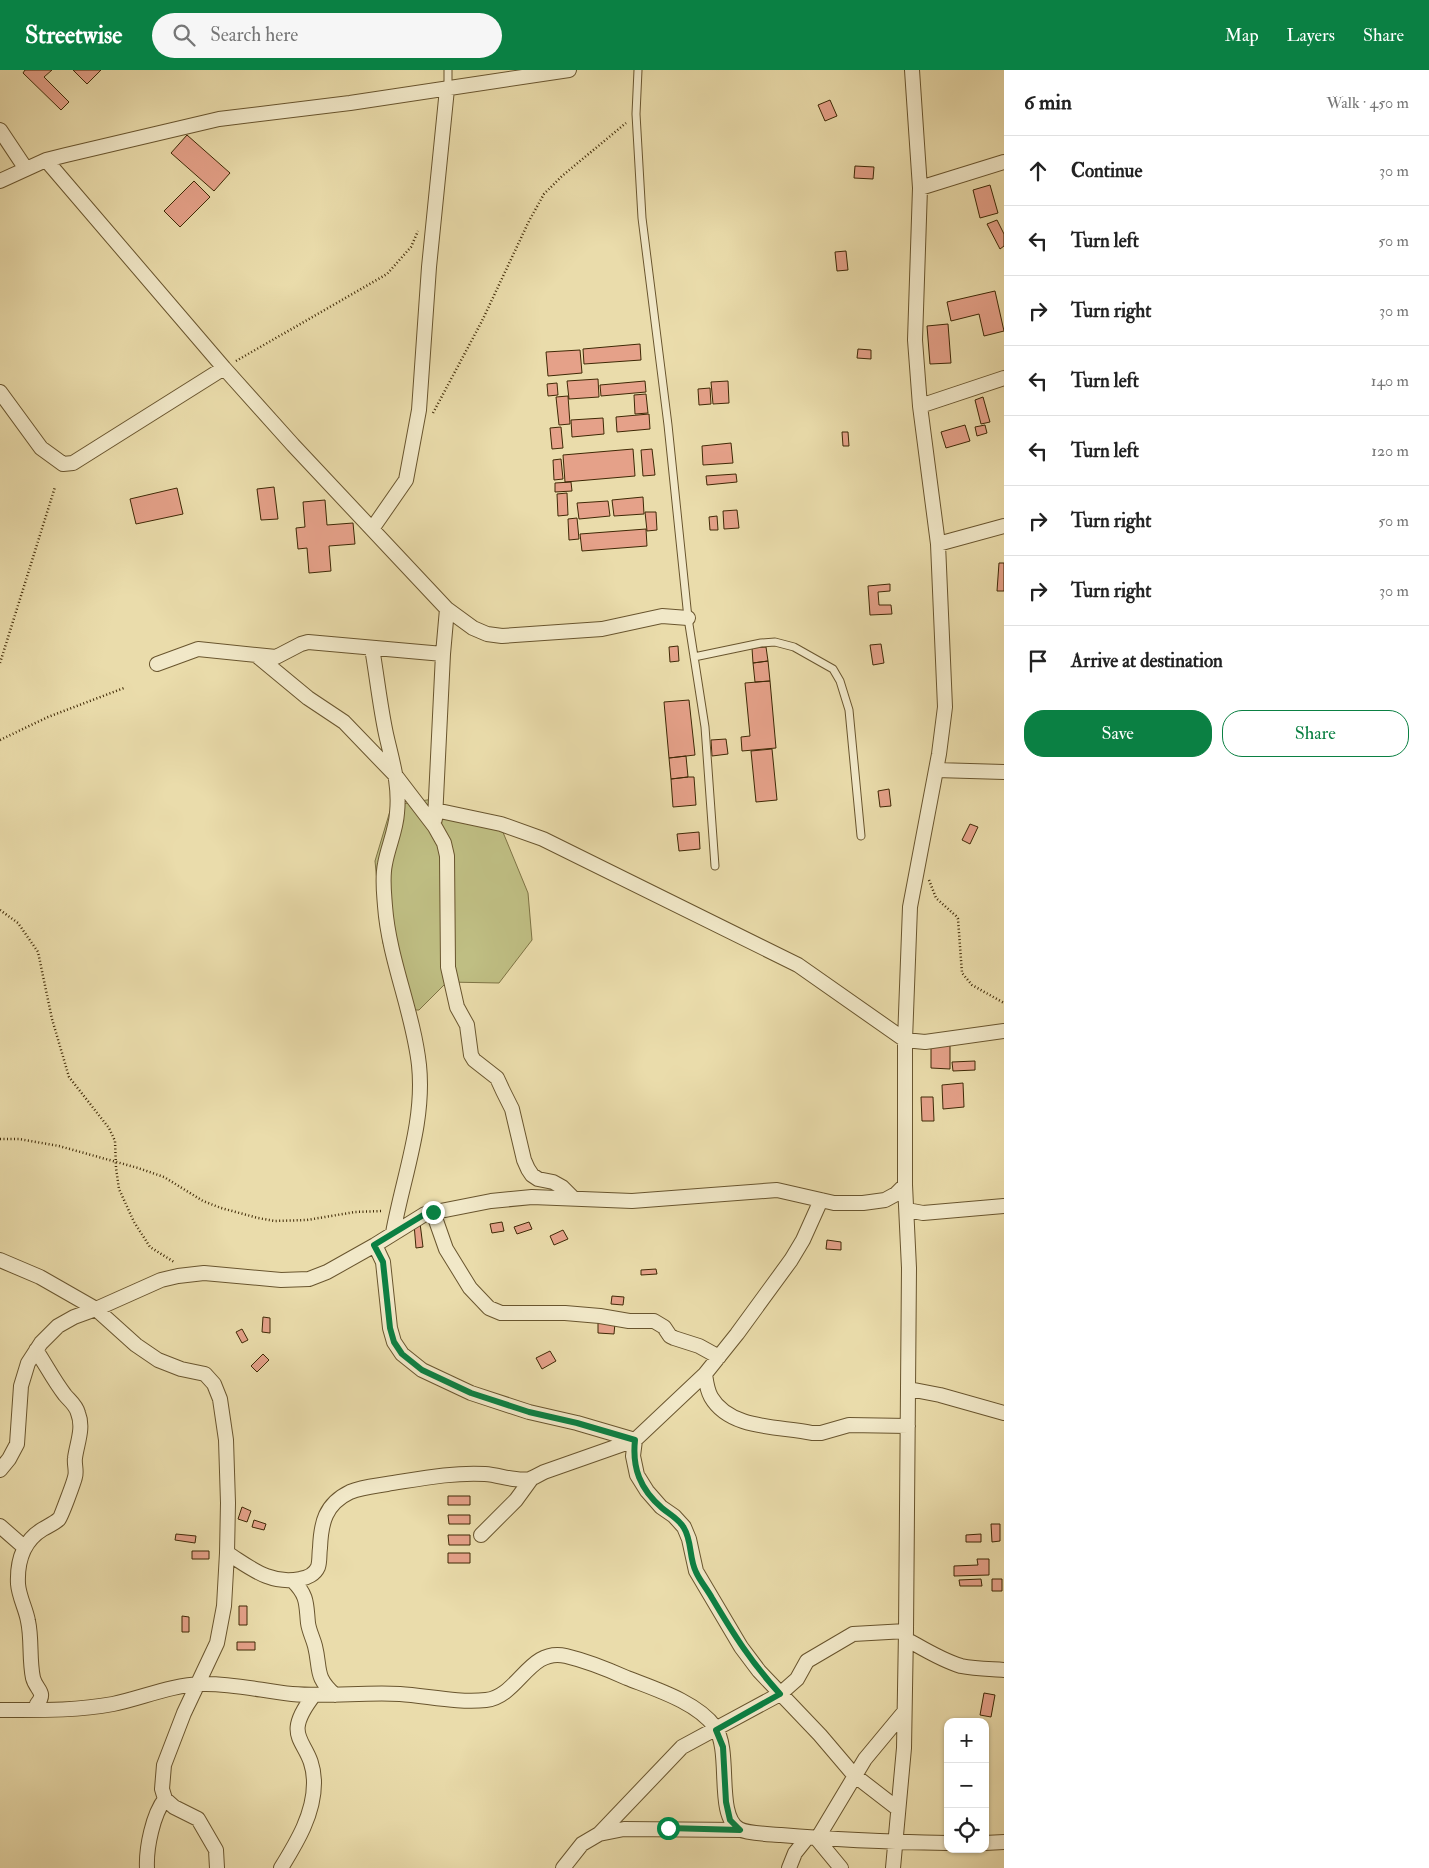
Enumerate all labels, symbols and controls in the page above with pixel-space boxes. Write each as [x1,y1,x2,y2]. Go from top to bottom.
search box [152,13,502,58]
text: Streetwise [25,20,122,51]
icon: search [170,21,198,49]
text: Search here [210,23,298,47]
text: Map [1225,24,1259,47]
text: Layers [1287,24,1335,47]
text: Share [1363,24,1404,47]
text: 6 min [1024,89,1072,116]
text: Walk · 450 m [1326,93,1409,113]
icon: ahead [1024,157,1052,185]
text: Continue [1071,159,1142,183]
text: 30 m [1379,161,1409,181]
icon: left [1024,227,1052,255]
text: Turn left [1071,229,1139,253]
text: 50 m [1378,231,1409,251]
icon: right [1024,297,1052,325]
text: Turn right [1071,299,1151,323]
text: 30 m [1379,301,1409,321]
icon: left [1024,367,1052,395]
text: Turn left [1071,369,1139,393]
text: 140 m [1371,371,1409,391]
icon: left [1024,437,1052,465]
text: Turn left [1071,439,1139,463]
text: 120 m [1371,441,1409,461]
icon: right [1024,507,1052,535]
text: Turn right [1071,509,1151,533]
text: 50 m [1378,511,1409,531]
icon: right [1024,577,1052,605]
text: Turn right [1071,579,1151,603]
text: 30 m [1379,581,1409,601]
icon: arrive [1024,647,1052,675]
text: Arrive at destination [1071,649,1223,673]
button: Save [1024,710,1212,757]
button: Share [1222,710,1409,757]
route end [422,1201,445,1224]
map controls [944,1718,989,1853]
button: + [944,1718,989,1763]
button: − [944,1763,989,1808]
button: locate [944,1808,989,1853]
route start [657,1817,680,1840]

